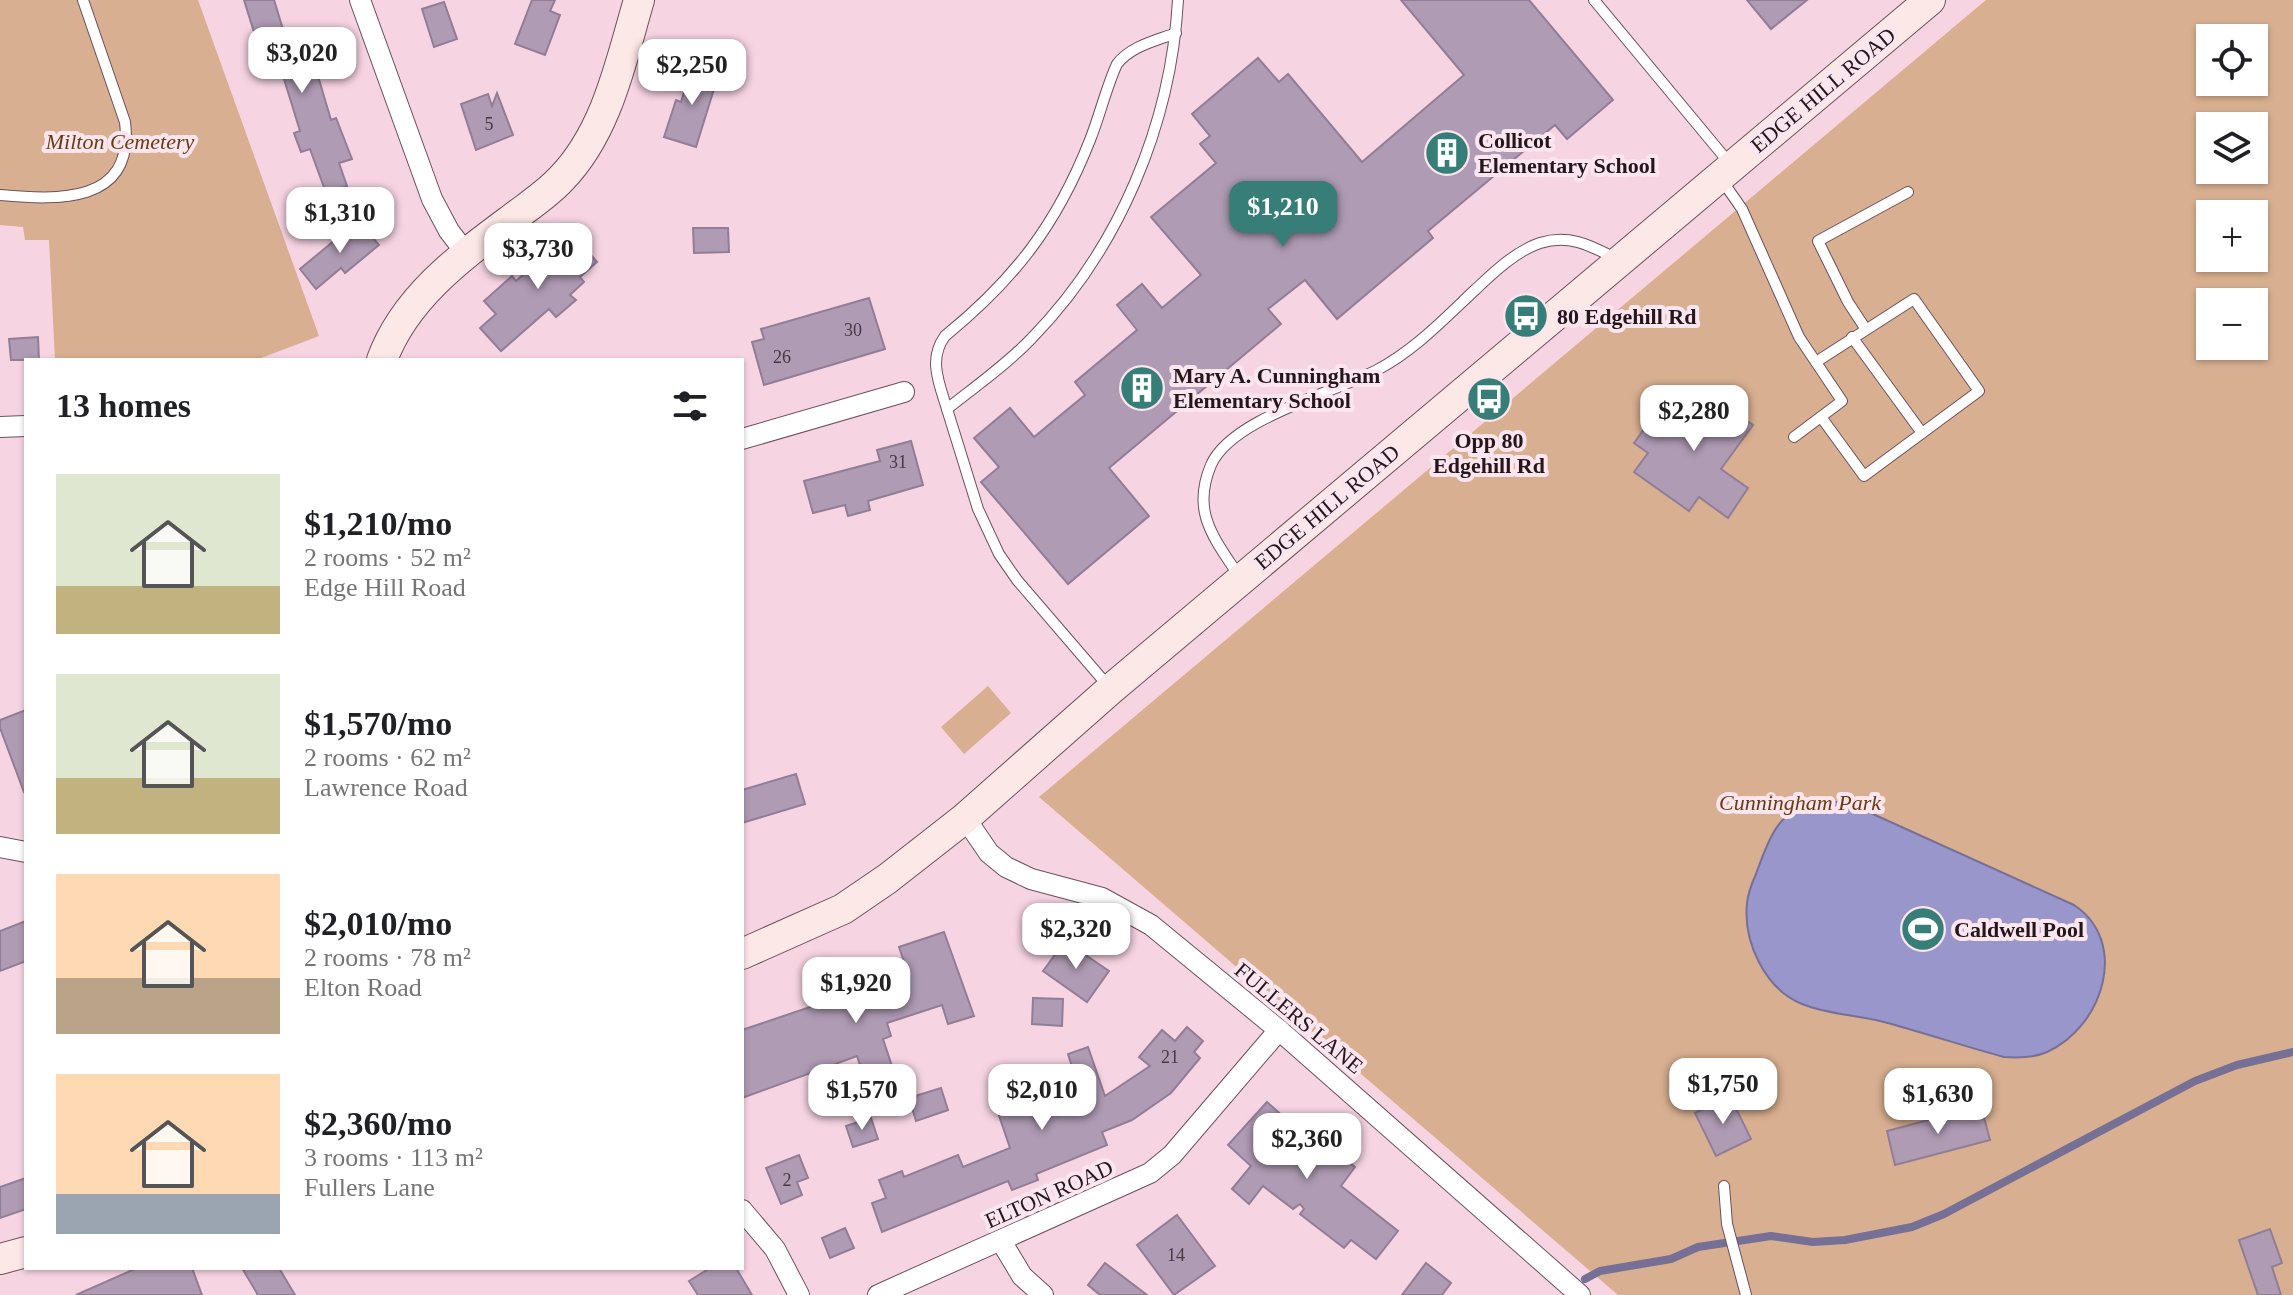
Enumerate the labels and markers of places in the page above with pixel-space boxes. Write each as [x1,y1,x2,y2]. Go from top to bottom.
pin: $3,020 [237,27,367,95]
pin: $2,250 [627,39,757,107]
place label: Collicot Elementary School [1478,128,1656,178]
building icon: Collicot Elementary School [1423,129,1471,177]
pin: $1,210 [1218,181,1348,249]
pin: $1,310 [275,187,405,255]
pin: $3,730 [473,223,603,291]
bus stop icon: 80 Edgehill Rd [1502,292,1550,340]
place label: 80 Edgehill Rd [1557,304,1696,329]
place label: Mary A. Cunningham Elementary School [1173,363,1380,413]
building icon: Mary A. Cunningham Elementary School [1118,364,1166,412]
bus stop icon: Opp 80 Edgehill Rd [1465,375,1513,423]
pin: $2,280 [1629,385,1759,453]
place label: Opp 80 Edgehill Rd [1433,428,1545,478]
pin: $2,320 [1011,903,1141,971]
sports icon: Caldwell Pool [1899,905,1947,953]
place label: Caldwell Pool [1954,917,2084,942]
pin: $1,920 [791,957,921,1025]
pin: $1,750 [1658,1058,1788,1126]
pin: $1,570 [797,1064,927,1132]
pin: $2,010 [977,1064,1107,1132]
pin: $1,630 [1873,1068,2003,1136]
pin: $2,360 [1242,1113,1372,1181]

